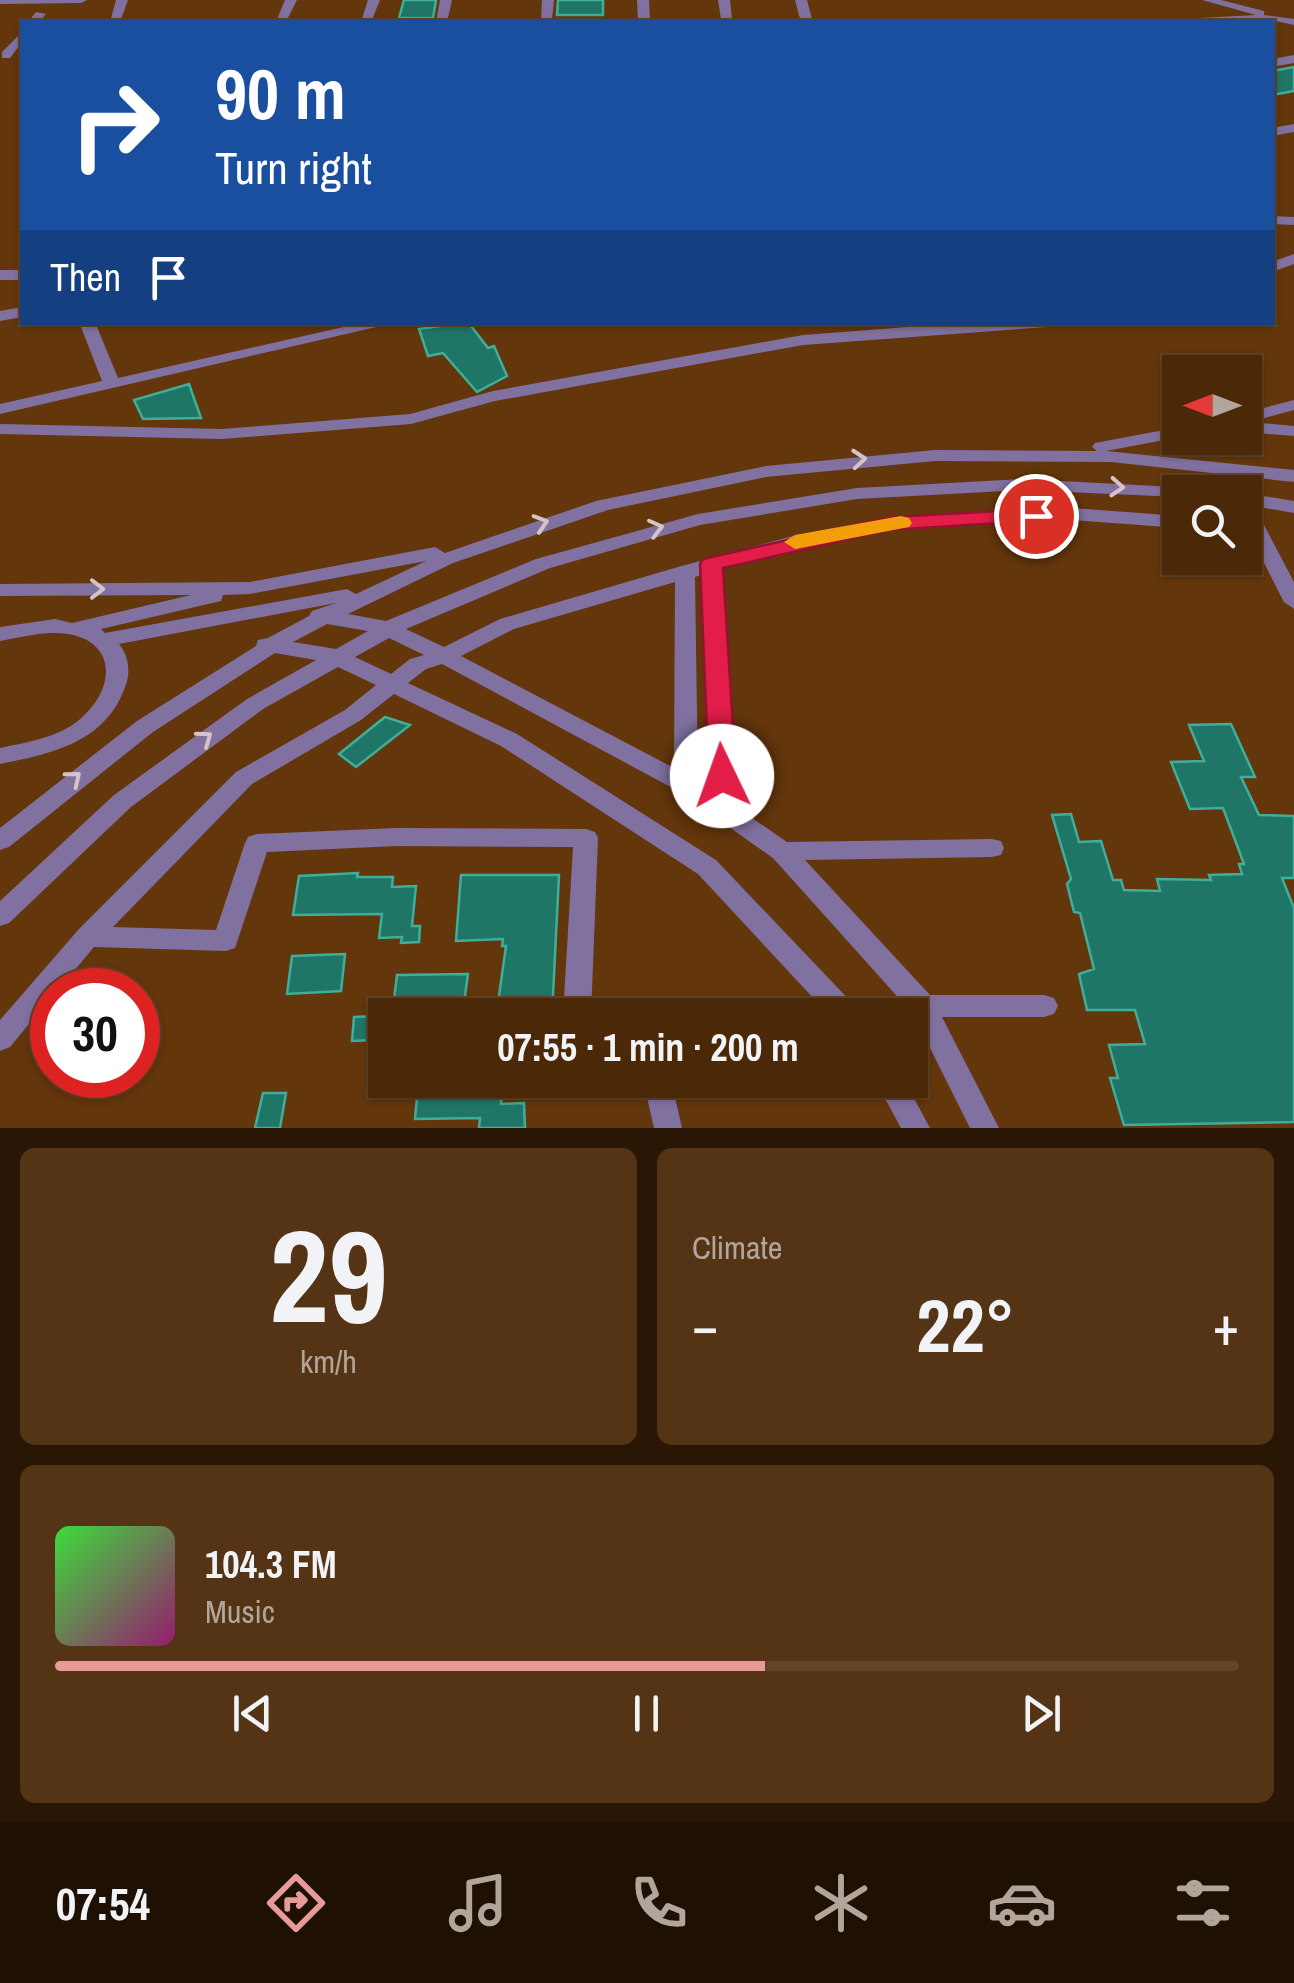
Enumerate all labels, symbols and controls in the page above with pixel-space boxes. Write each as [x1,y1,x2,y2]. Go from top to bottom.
text: 90 m [215,47,346,141]
icon: right [50,60,180,190]
text: Turn right [215,137,372,198]
icon: arrive [141,250,196,305]
text: Then [50,252,121,303]
north arrow [1162,355,1262,455]
map controls [1162,355,1262,575]
one-way arrow [852,449,868,471]
pin [994,474,1079,559]
button: search [1162,475,1262,575]
one-way arrow [1109,476,1125,497]
icon: arrive [1009,489,1064,544]
one-way arrow [532,515,549,535]
one-way arrow [647,518,664,539]
one-way arrow [90,578,106,600]
position arrow [670,724,774,828]
one-way arrow [194,732,213,750]
one-way arrow [63,772,81,790]
speed limit sign: 30 [30,968,160,1098]
text: 07:55 · 1 min · 200 m [497,1022,799,1073]
text: 29 [269,1187,388,1363]
text: Climate [692,1226,782,1269]
text: 22° [916,1274,1015,1375]
text: − [692,1288,718,1362]
text: + [1213,1288,1239,1362]
text: km/h [300,1340,357,1383]
text: 104.3 FM [205,1539,337,1590]
text: Music [205,1590,275,1633]
icon: previous [225,1686,280,1741]
icon: pause [619,1686,674,1741]
icon: next [1014,1686,1069,1741]
icon: directions [261,1868,331,1938]
icon: music [443,1868,513,1938]
icon: phone [624,1868,694,1938]
icon: climate [806,1868,876,1938]
icon: car [987,1868,1057,1938]
icon: filters [1168,1868,1238,1938]
text: 07:54 [56,1873,150,1934]

